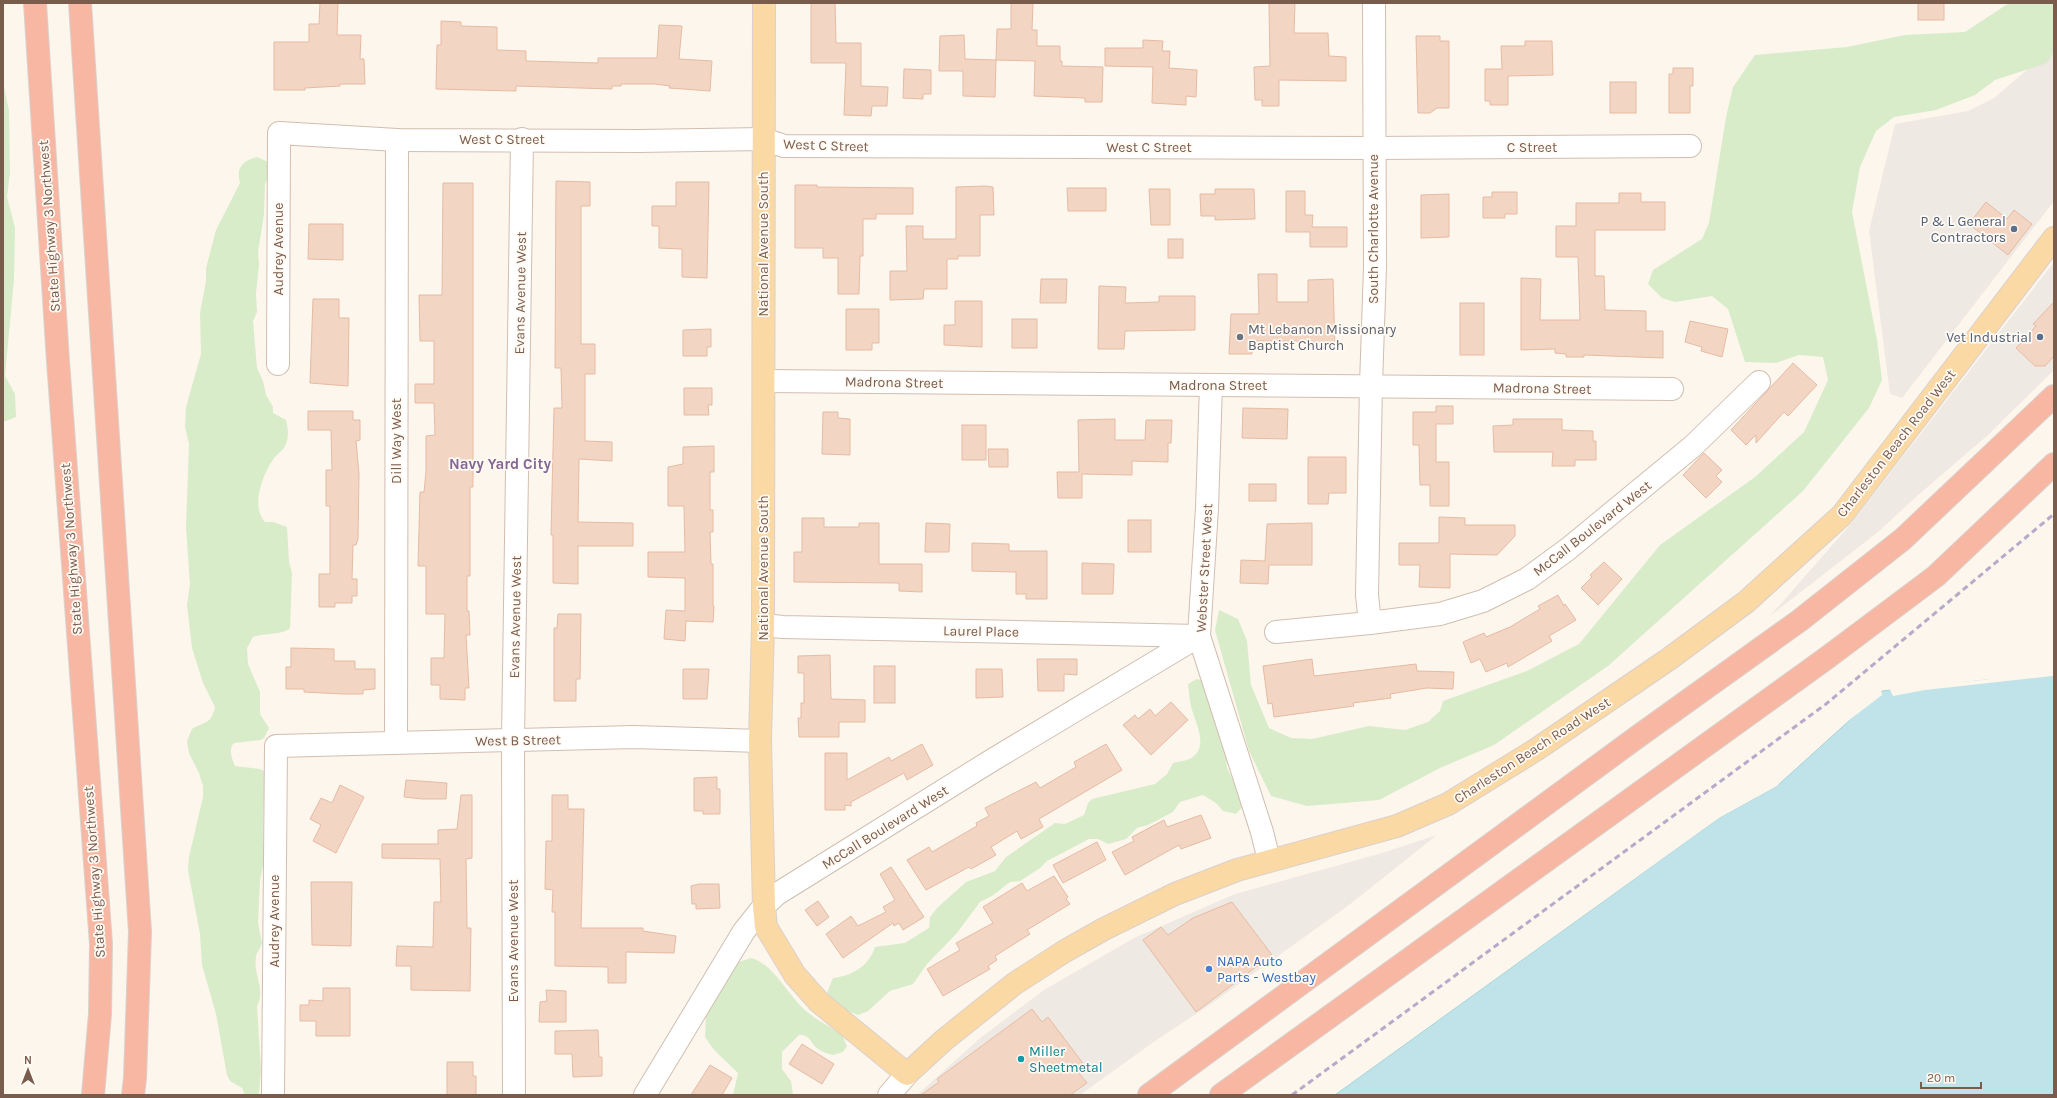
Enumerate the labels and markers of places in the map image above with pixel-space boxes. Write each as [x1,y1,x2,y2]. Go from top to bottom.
place label: P & L General Contractors [1920,213,2006,246]
marker: P & L General Contractors [2009,224,2019,234]
place label: Mt Lebanon Missionary Baptist Church [1248,321,1397,354]
place label: Vet Industrial [1946,329,2032,346]
marker: Mt Lebanon Missionary Baptist Church [1235,332,1245,342]
marker: Vet Industrial [2035,332,2045,342]
place label: NAPA Auto Parts - Westbay [1217,953,1317,986]
marker: NAPA Auto Parts - Westbay [1204,964,1214,974]
place label: Miller Sheetmetal [1029,1043,1103,1076]
marker: Miller Sheetmetal [1016,1054,1026,1064]

